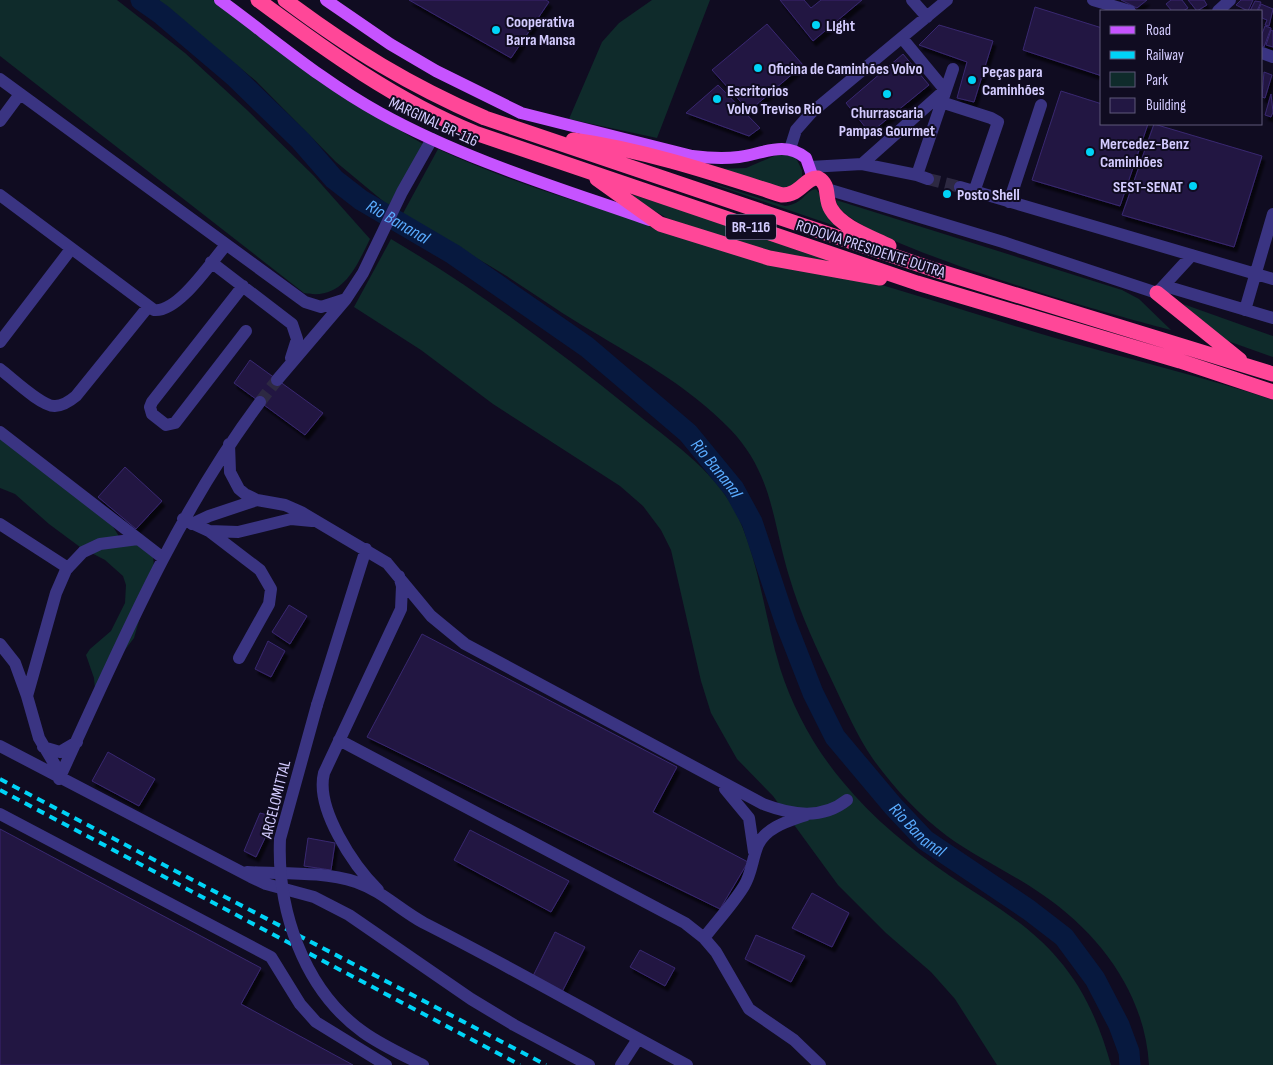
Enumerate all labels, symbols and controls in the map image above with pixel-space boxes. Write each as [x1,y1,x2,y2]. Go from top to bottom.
legend [1100,10,1263,125]
place label: Cooperativa Barra Mansa [506,13,575,50]
place label: LIght [826,17,855,36]
marker: LIght [810,19,822,31]
text: Road [1146,21,1171,40]
marker: Cooperativa Barra Mansa [490,24,502,36]
text: Railway [1146,46,1184,65]
place label: Oficina de Caminhões Volvo [768,60,922,79]
marker: Oficina de Caminhões Volvo [752,62,764,74]
place label: Peças para Caminhões [982,63,1045,100]
text: Park [1146,71,1168,90]
marker: Peças para Caminhões [966,74,978,86]
place label: Escritorios Volvo Treviso Rio [727,82,822,119]
marker: Churrascaria Pampas Gourmet [881,88,893,100]
street label: MARGINAL BR-116 [386,93,481,151]
marker: Escritorios Volvo Treviso Rio [711,93,723,105]
text: Building [1146,96,1186,115]
place label: Churrascaria Pampas Gourmet [839,104,935,141]
place label: Mercedez-Benz Caminhões [1100,135,1189,172]
marker: Mercedez-Benz Caminhões [1084,146,1096,158]
place label: SEST-SENAT [1113,178,1183,197]
marker: SEST-SENAT [1187,180,1199,192]
place label: Posto Shell [957,186,1020,205]
marker: Posto Shell [941,188,953,200]
water label: Rio Bananal [362,195,434,249]
road number: BR-116 [726,214,776,240]
street label: RODOVIA PRESIDENTE DUTRA [793,216,948,283]
water label: Rio Bananal [686,435,747,502]
street label: ARCELOMITTAL [257,758,295,841]
water label: Rio Bananal [885,799,950,862]

